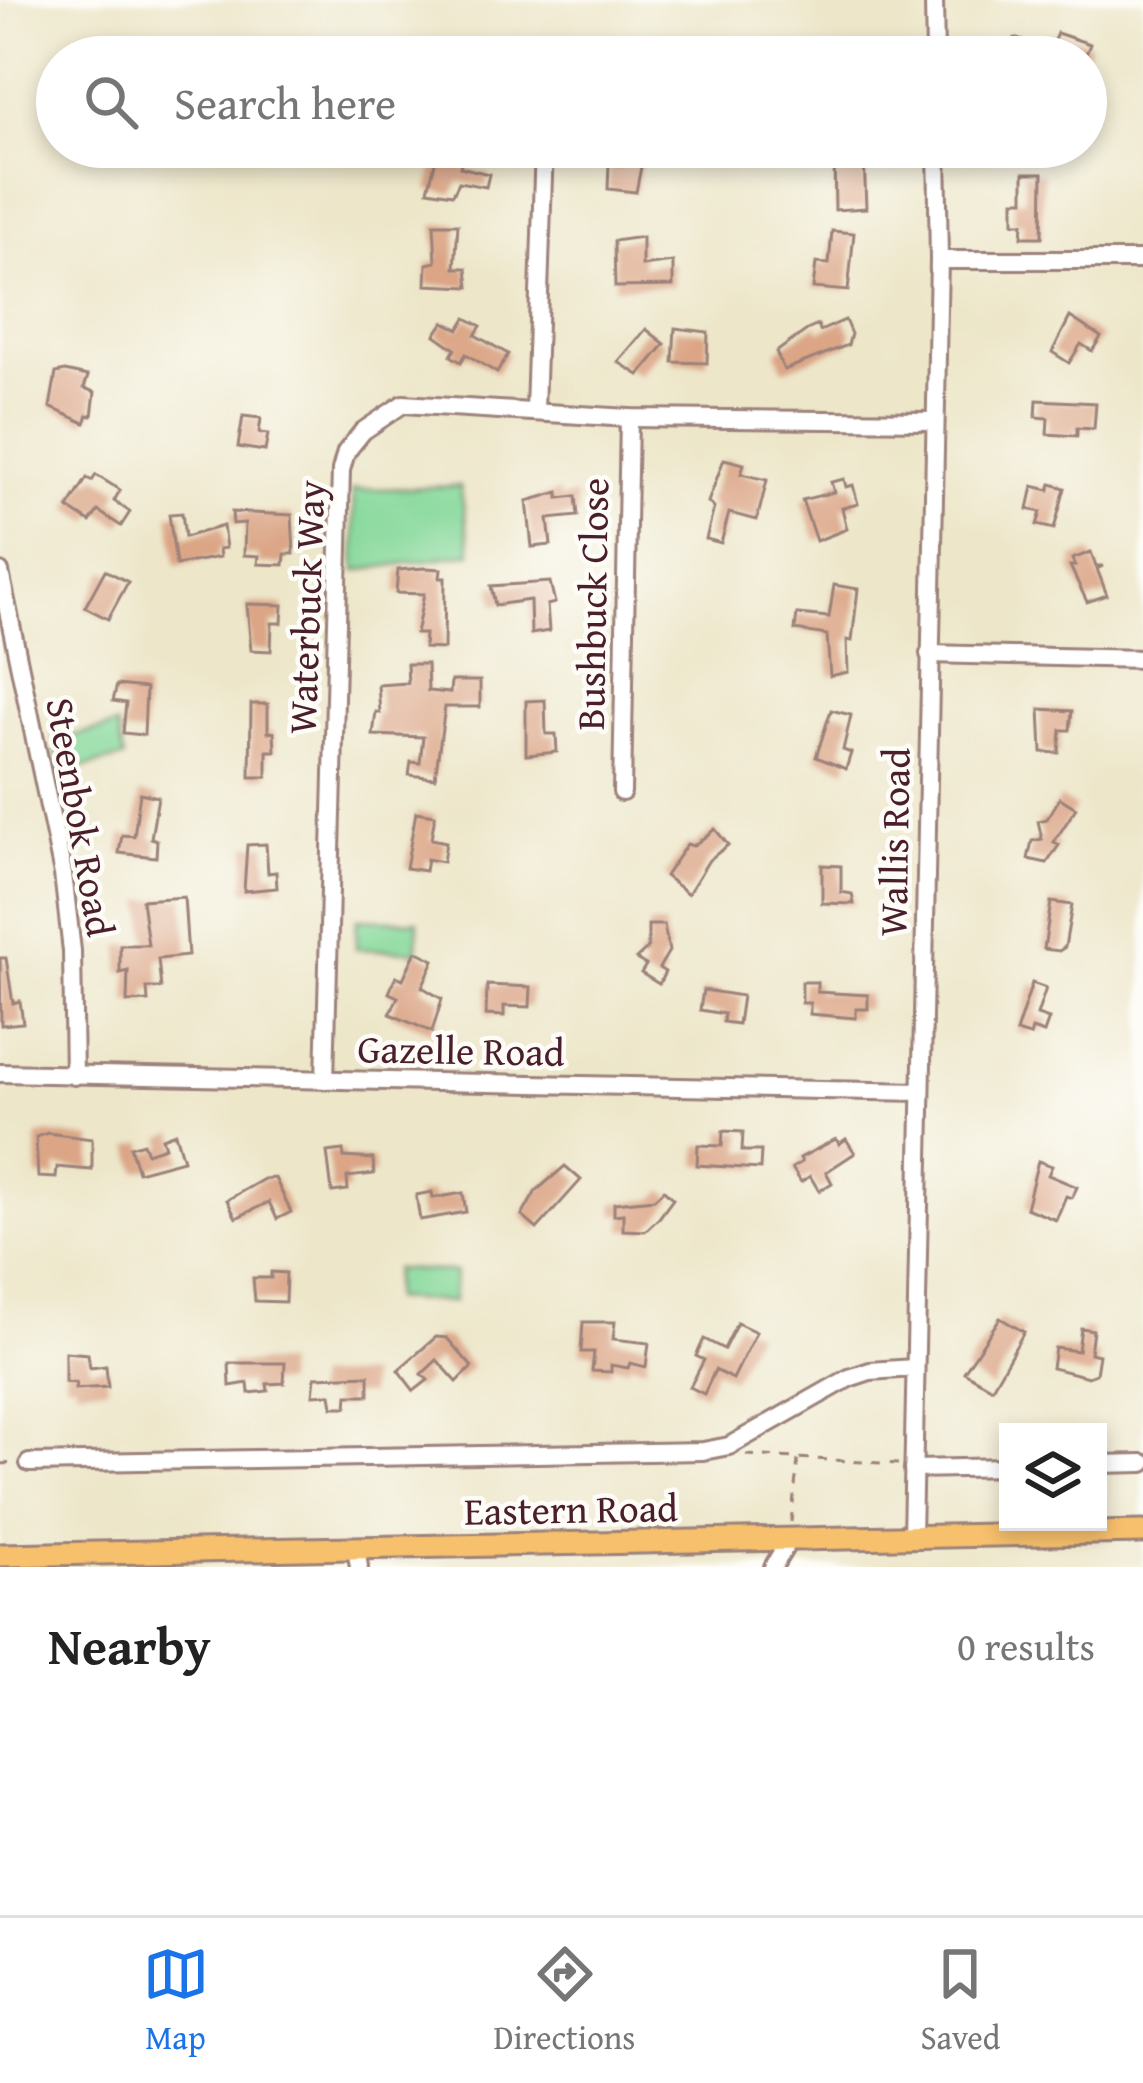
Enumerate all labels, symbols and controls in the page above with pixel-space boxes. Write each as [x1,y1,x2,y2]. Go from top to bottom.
search box [36,36,1107,168]
icon: search [78,69,144,135]
text: Search here [174,70,396,135]
street label: Bushbuck Close [561,477,622,731]
street label: Waterbuck Way [273,478,338,735]
street label: Steenbok Road [32,693,131,941]
street label: Wallis Road [863,747,924,937]
street label: Gazelle Road [357,1019,565,1080]
map controls [999,1423,1107,1531]
button: layers [999,1423,1107,1531]
street label: Eastern Road [464,1478,679,1539]
text: Nearby [48,1608,211,1683]
text: 0 results [957,1617,1095,1674]
tab: Map [143,1941,209,2061]
tab: Directions [494,1941,635,2061]
tab: Saved [921,1941,1000,2061]

